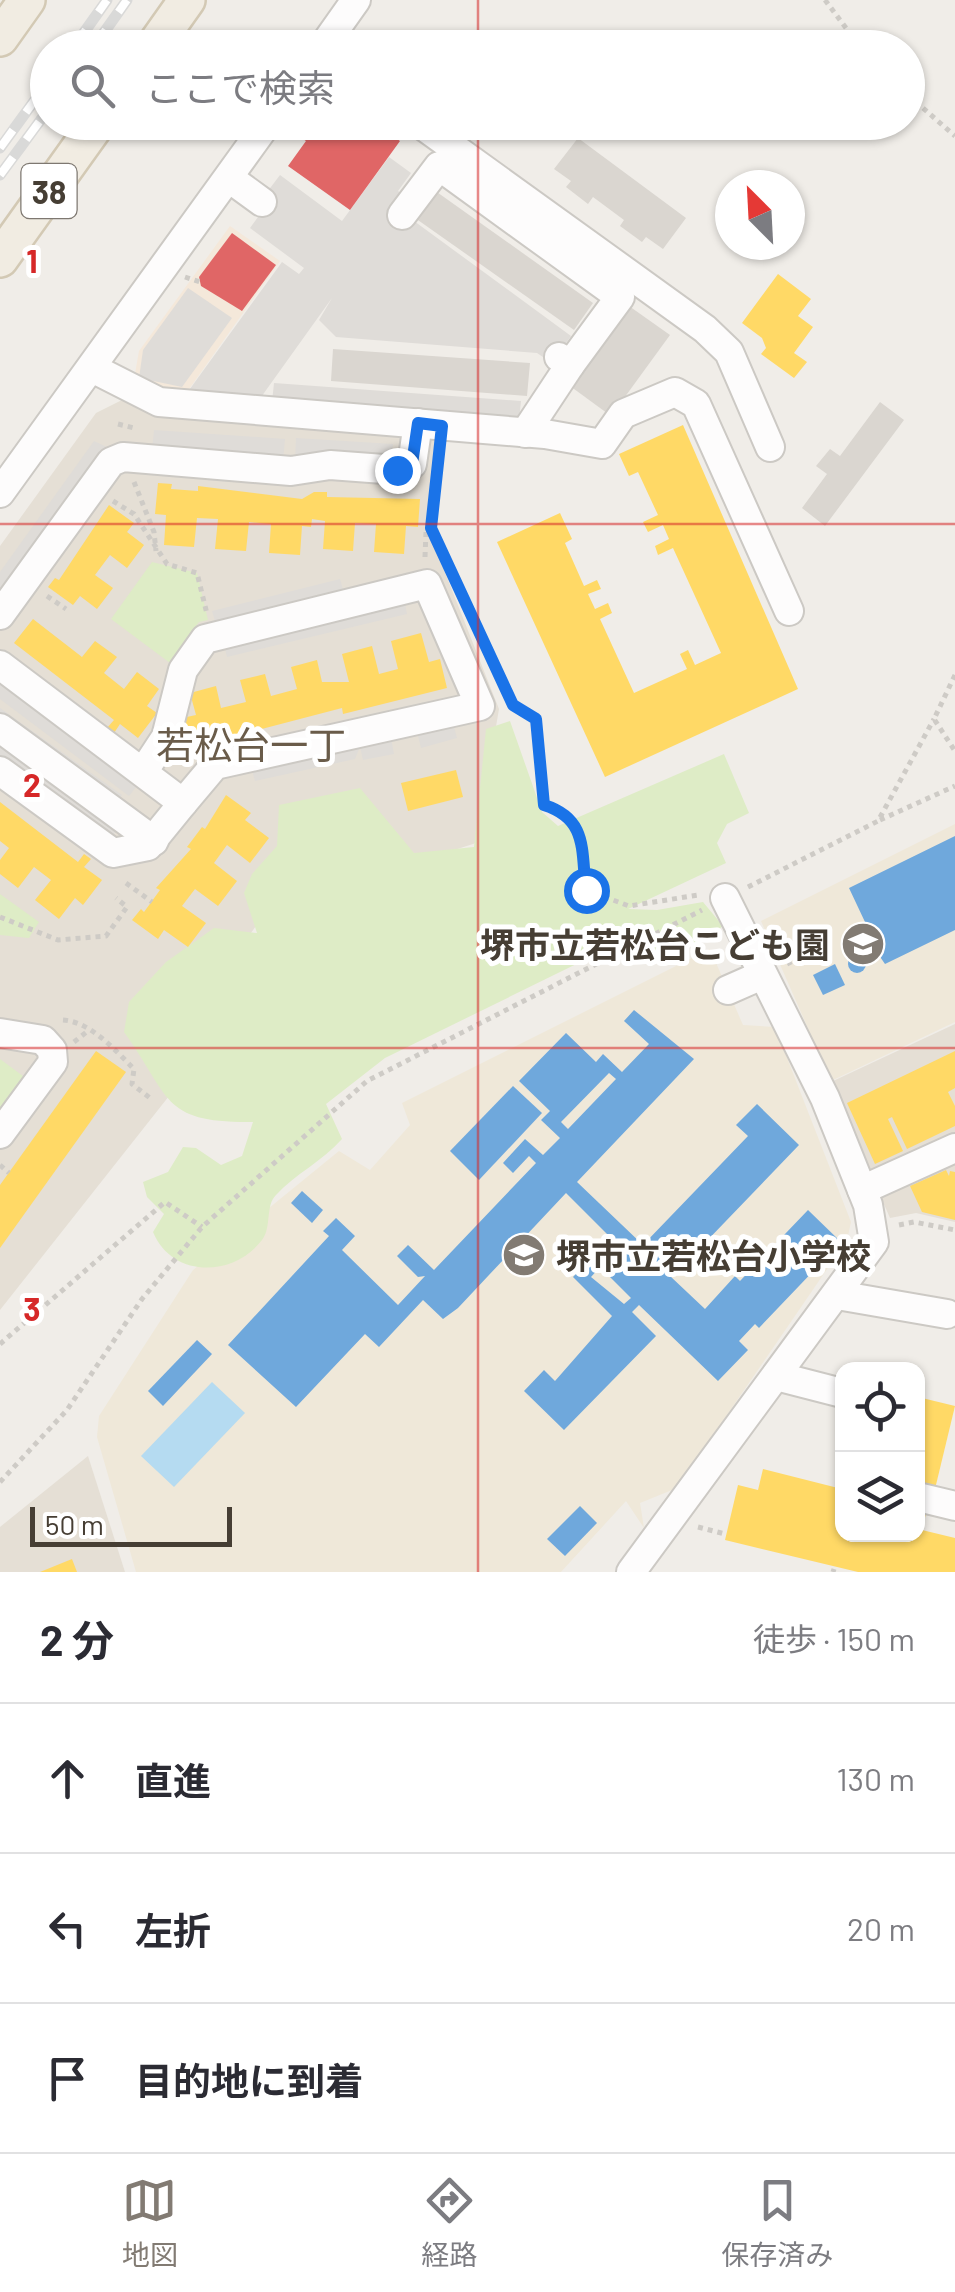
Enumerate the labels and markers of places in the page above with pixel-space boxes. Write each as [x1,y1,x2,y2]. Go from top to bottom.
school or university icon: 堺市立若松台こども園 [840,921,886,967]
place label: 堺市立若松台こども園 [480,923,830,965]
school or university icon: 堺市立若松台小学校 [501,1232,547,1278]
place label: 堺市立若松台小学校 [556,1234,871,1276]

